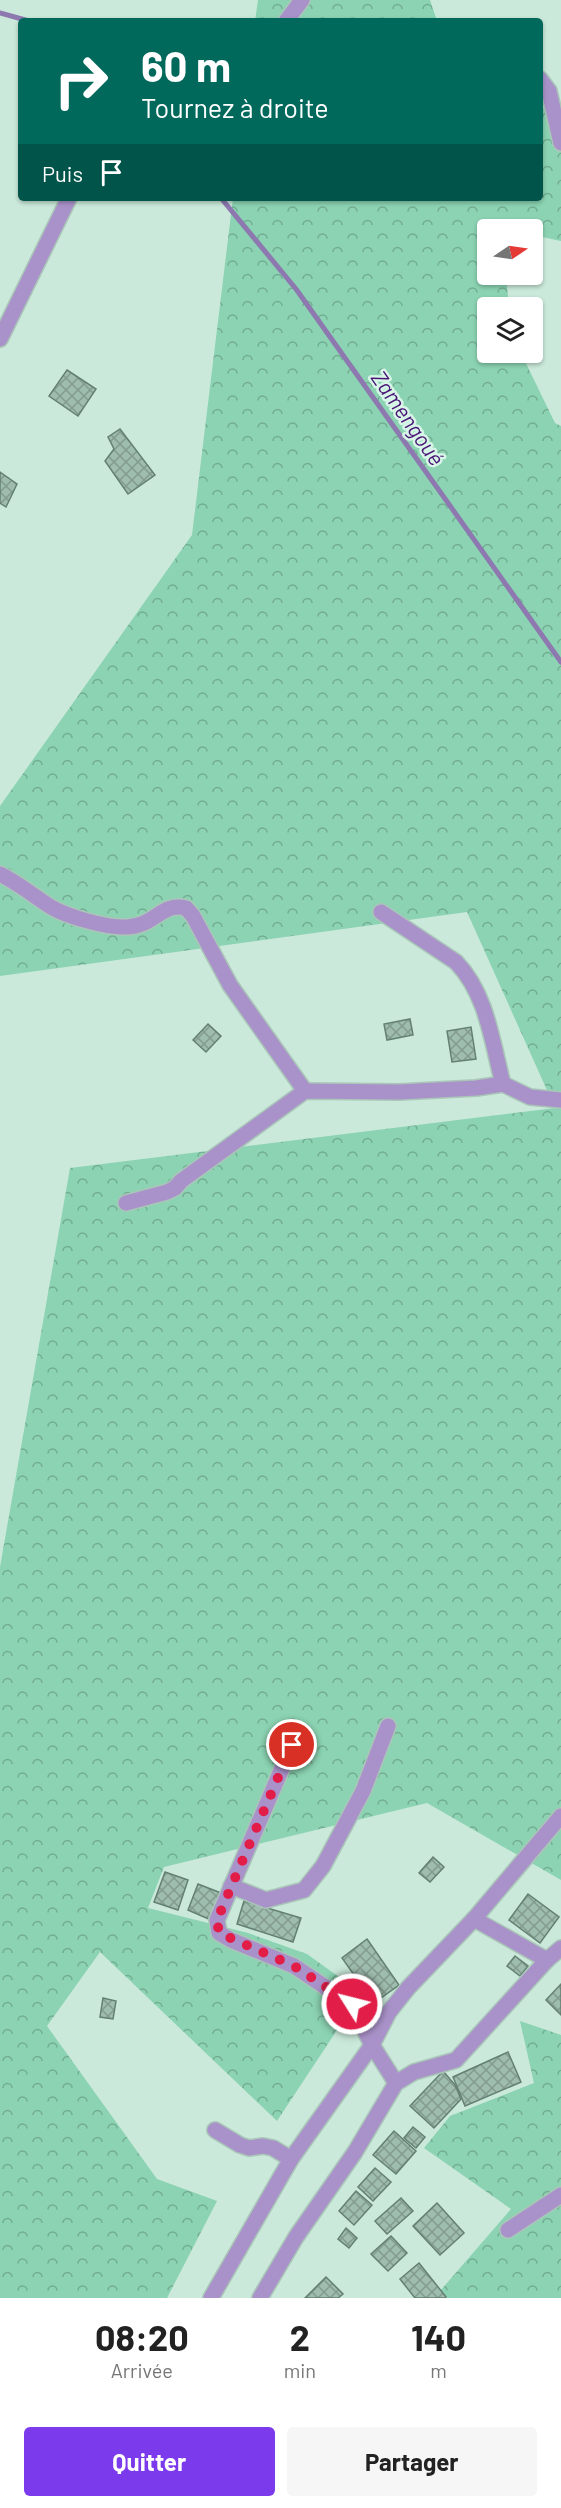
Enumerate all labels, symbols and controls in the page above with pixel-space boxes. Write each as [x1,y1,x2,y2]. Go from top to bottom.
text: 60 m [141,40,231,90]
icon: right [42,42,120,120]
text: Tournez à droite [141,91,329,123]
icon: arrive [95,156,128,189]
text: Puis [42,160,83,186]
north arrow [477,219,543,285]
map controls [477,219,543,363]
button: layers [477,297,543,363]
water label: Zamengoué [367,365,451,470]
pin [266,1719,317,1770]
icon: arrive [275,1728,308,1761]
position arrow [320,1972,384,2036]
text: 08:20 [95,2315,189,2358]
text: 2 [290,2315,310,2358]
text: 140 [411,2315,466,2358]
text: Arrivée [111,2358,173,2382]
text: min [284,2358,316,2382]
text: m [430,2358,447,2382]
button: Quitter [24,2427,275,2496]
button: Partager [287,2427,537,2496]

